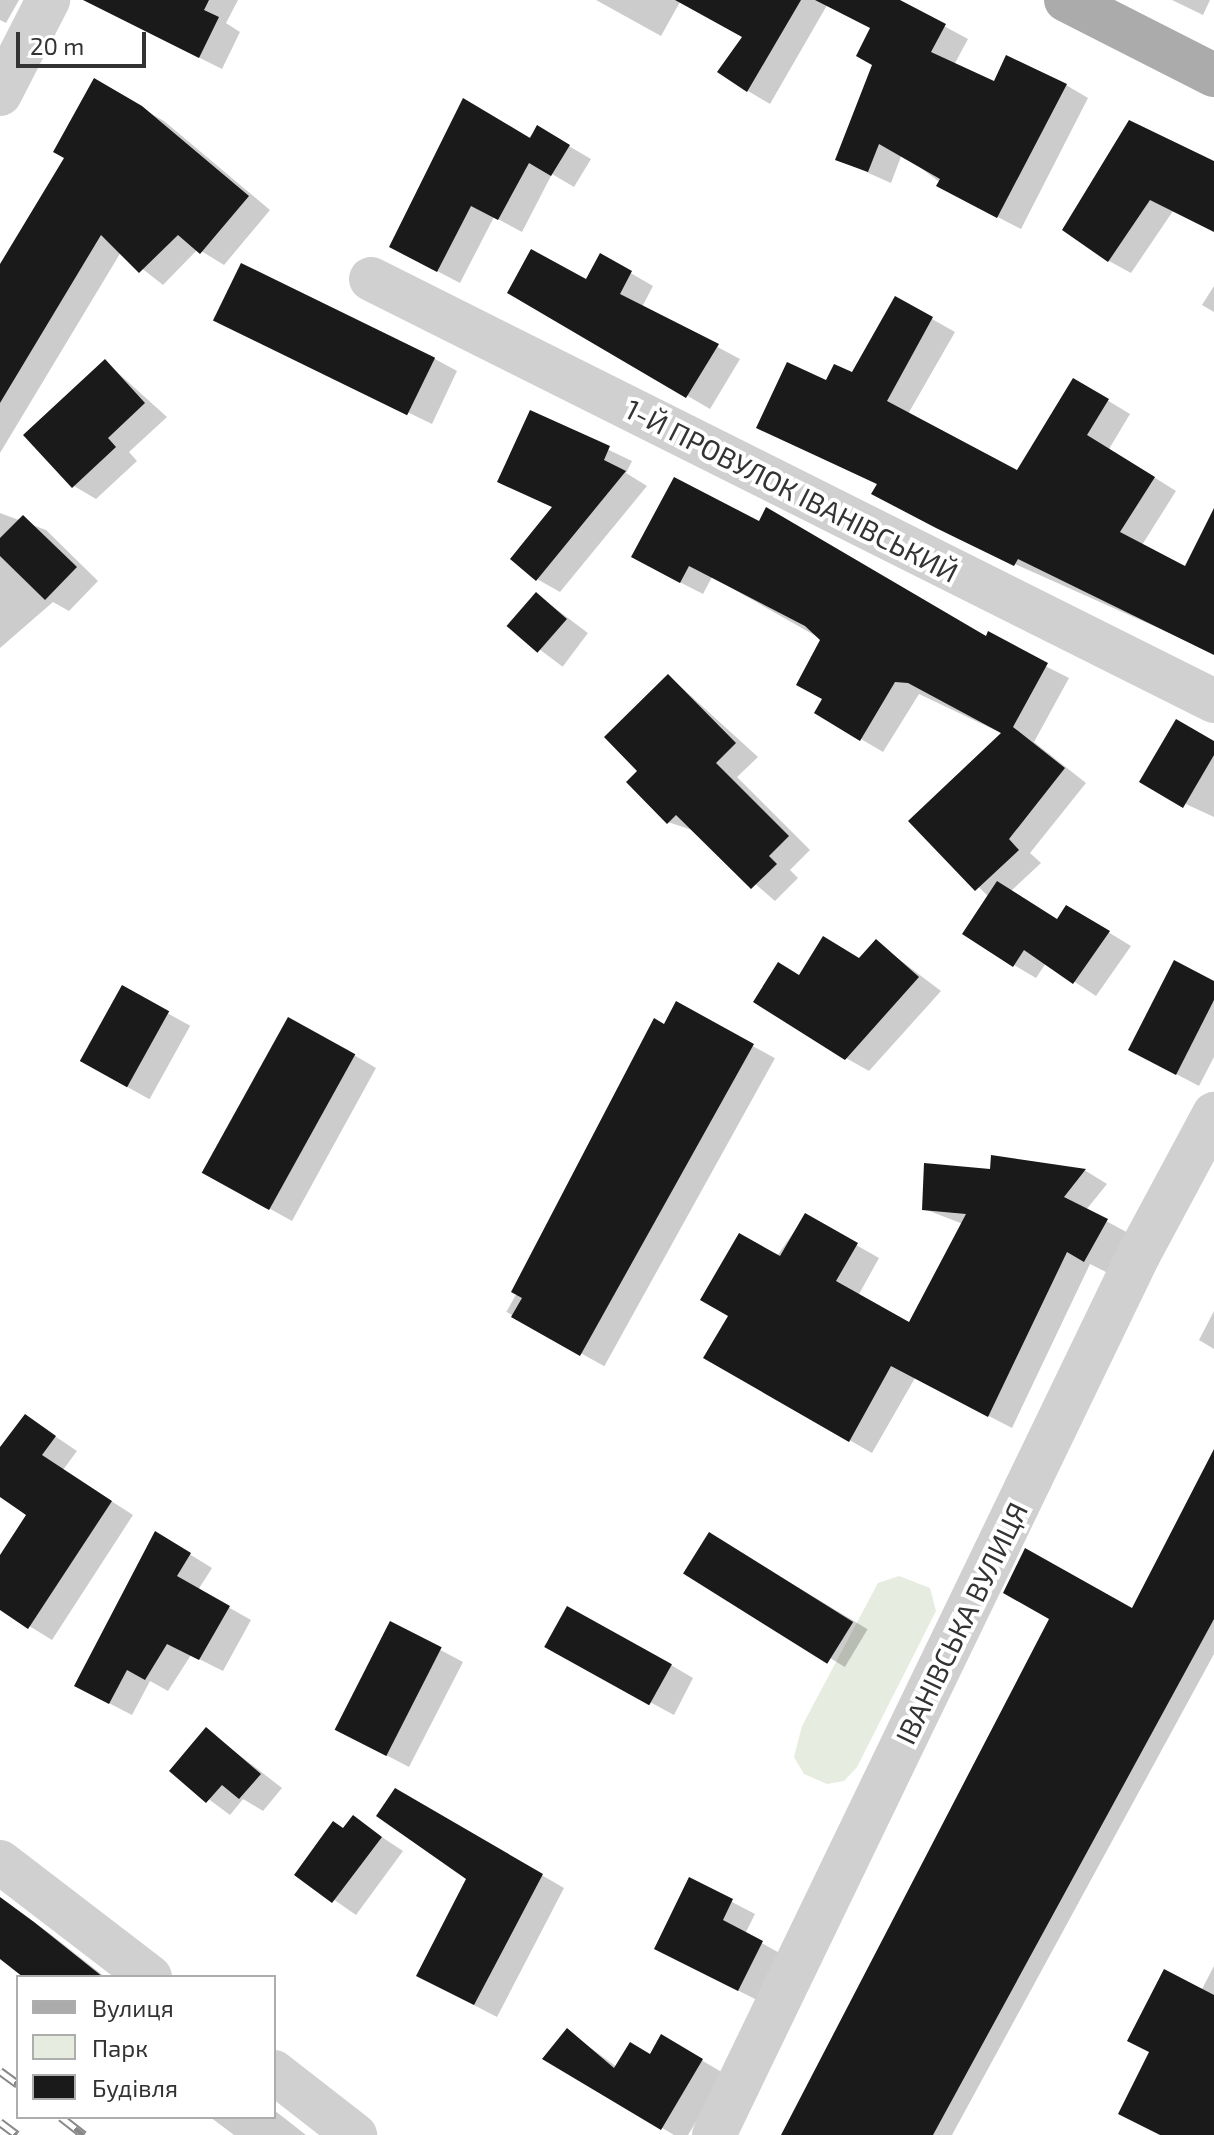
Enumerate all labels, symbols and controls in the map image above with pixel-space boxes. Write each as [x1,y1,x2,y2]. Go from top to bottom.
scale bar [20,16,150,66]
text: 20 m [30,31,84,60]
street label: 1-Й ПРОВУЛОК ІВАНІВСЬКИЙ [620,391,964,589]
street label: ІВАНІВСЬКА ВУЛИЦЯ [888,1497,1034,1749]
legend [16,1975,276,2119]
text: Вулиця [92,1993,174,2022]
text: Парк [92,2033,148,2062]
text: Будівля [92,2073,178,2102]

